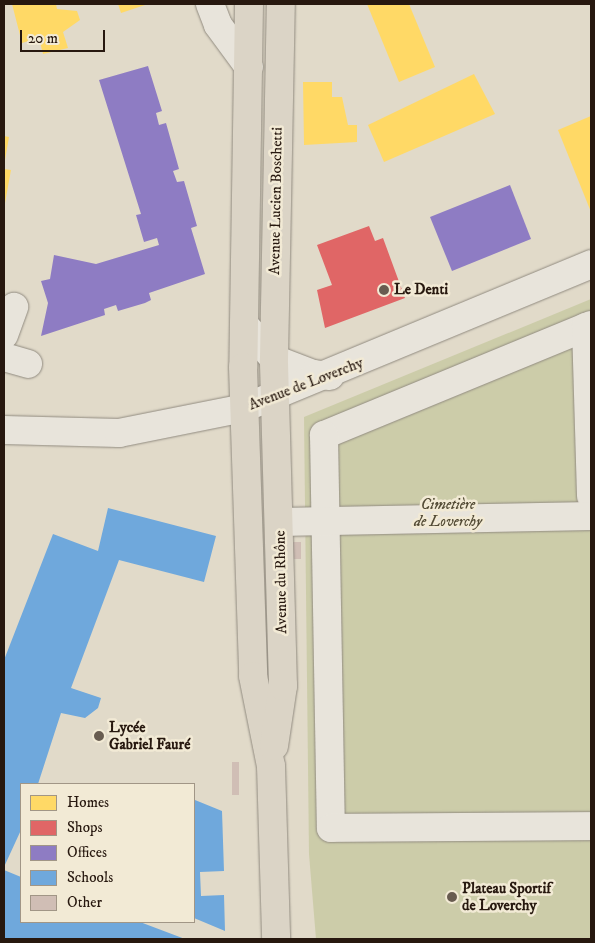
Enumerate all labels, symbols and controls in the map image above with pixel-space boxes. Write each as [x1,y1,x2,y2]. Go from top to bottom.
scale bar [22,20,108,52]
text: 20 m [28,29,58,48]
street label: Avenue Lucien Boschetti [266,127,286,275]
place label: Le Denti [394,281,448,299]
marker: Le Denti [378,284,390,296]
street label: Avenue de Loverchy [246,354,366,414]
park label: Cimetière de Loverchy [414,495,482,530]
street label: Avenue du Rhône [271,530,291,634]
place label: Lycée Gabriel Fauré [109,718,190,753]
marker: Lycée Gabriel Fauré [93,730,105,742]
legend [20,783,195,923]
text: Homes [67,793,109,812]
text: Shops [67,818,103,837]
text: Offices [67,843,107,862]
text: Schools [67,868,113,887]
place label: Plateau Sportif de Loverchy [462,879,551,914]
marker: Plateau Sportif de Loverchy [446,891,458,903]
text: Other [67,893,102,912]

